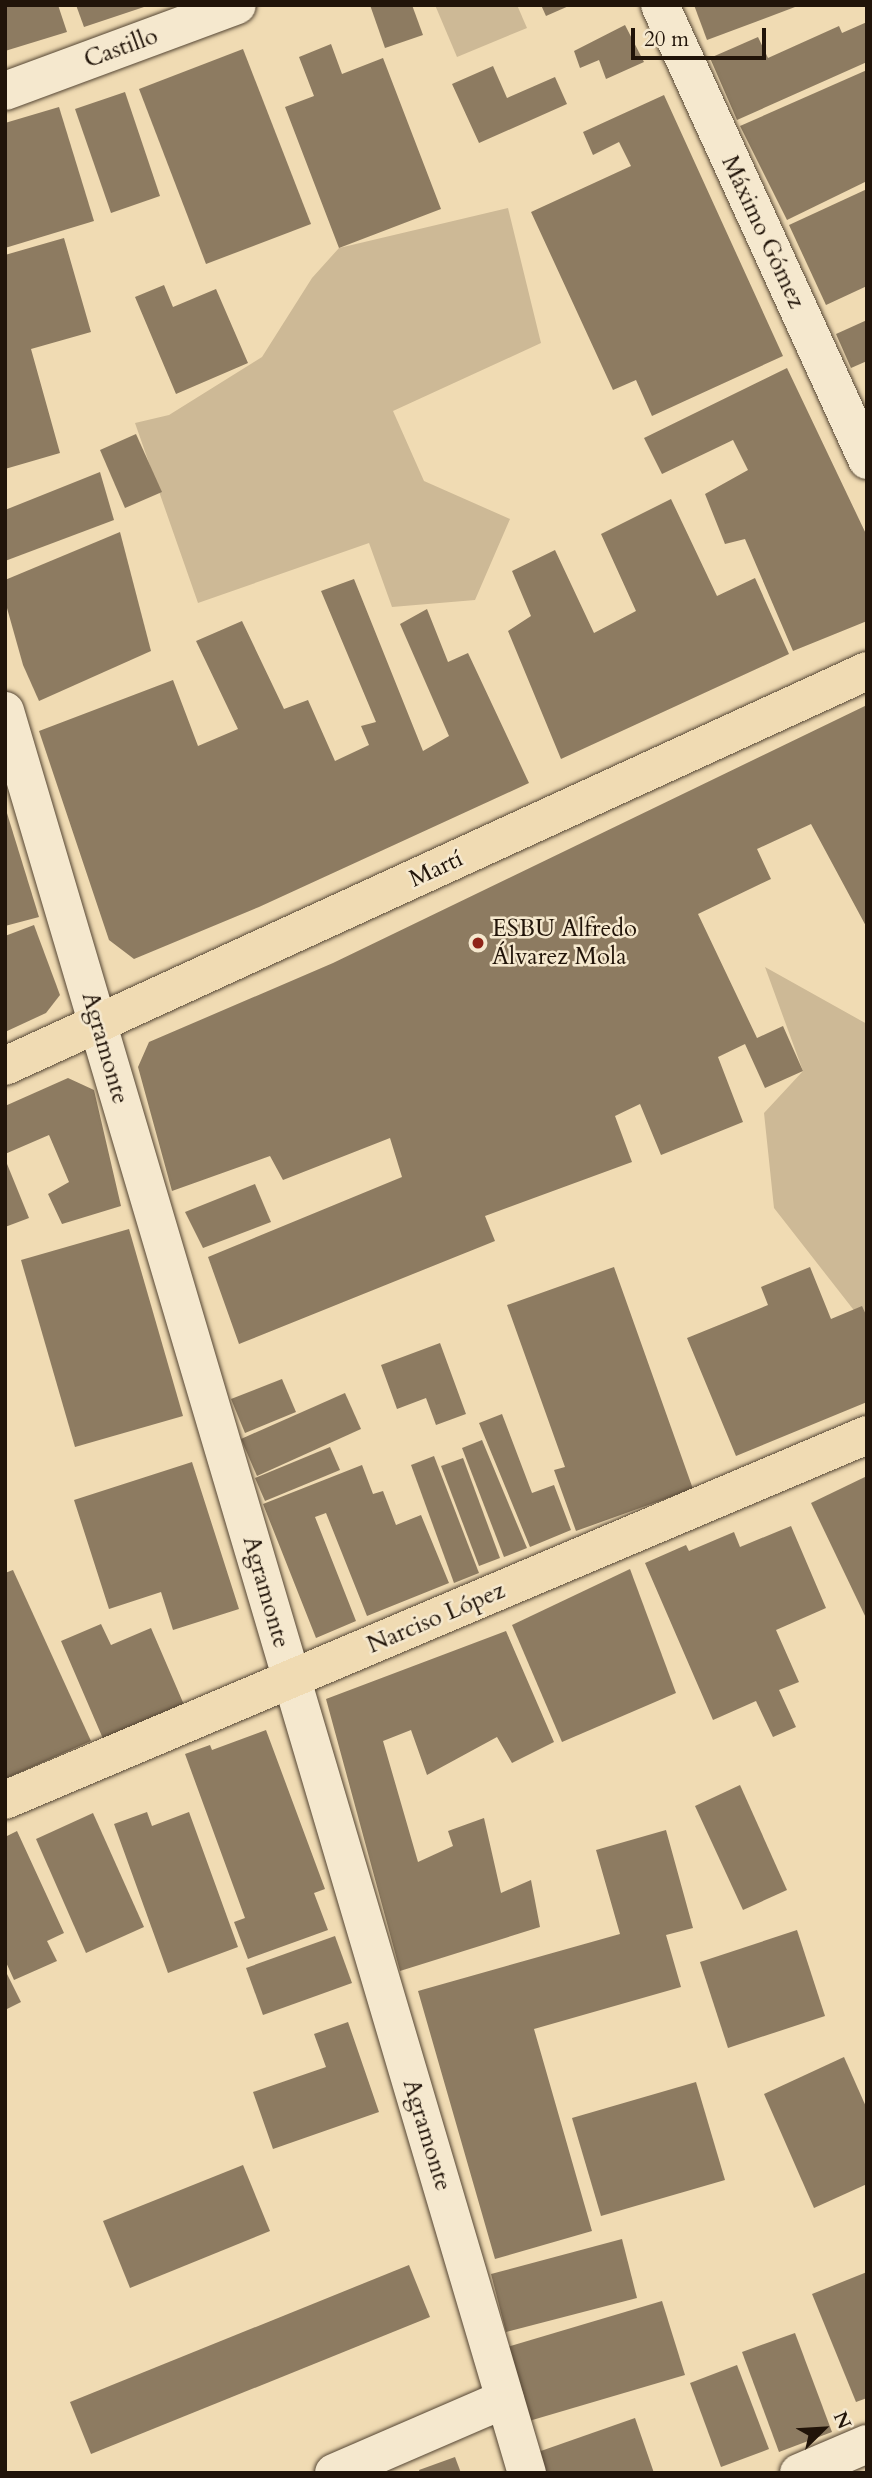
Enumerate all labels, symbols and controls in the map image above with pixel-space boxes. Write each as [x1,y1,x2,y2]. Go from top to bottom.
scale bar [634,14,769,58]
street label: Castillo [80,21,162,75]
text: 20 m [644,25,689,54]
street label: Máximo Gómez [715,151,811,313]
street label: Martí [405,844,467,894]
place label: ESBU Alfredo Álvarez Mola [492,915,637,971]
marker: ESBU Alfredo Álvarez Mola [470,935,486,951]
street label: Agramonte [75,989,135,1107]
street label: Agramonte [236,1533,296,1651]
street label: Narciso López [363,1576,509,1660]
street label: Agramonte [396,2076,458,2194]
north arrow [788,2394,858,2464]
text: N [827,2408,857,2433]

